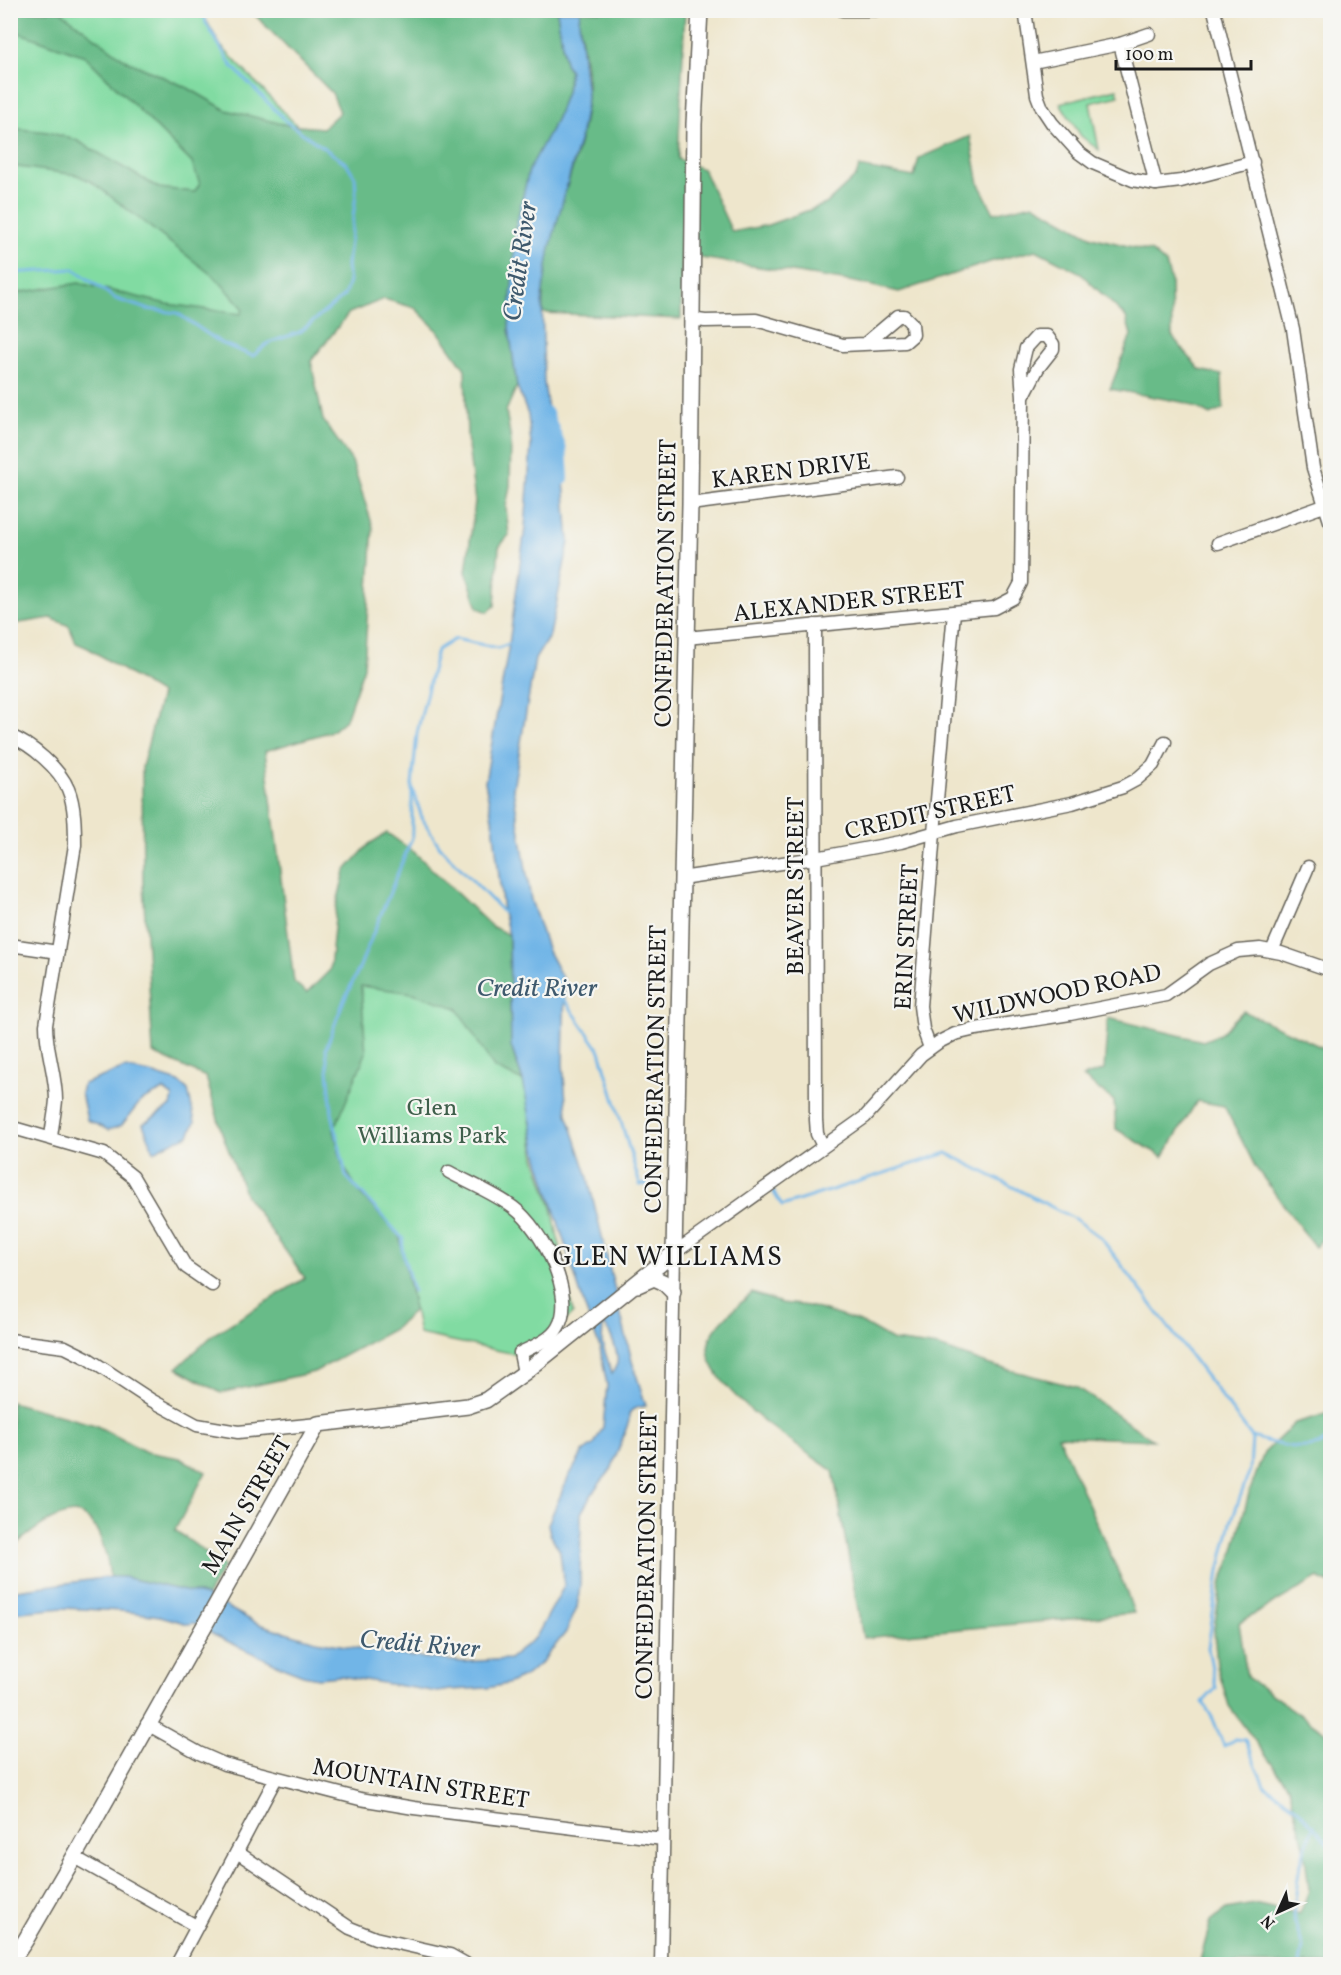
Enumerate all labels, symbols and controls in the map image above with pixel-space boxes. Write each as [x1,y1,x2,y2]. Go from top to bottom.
scale bar [1116,33,1251,71]
text: 100 m [1125,43,1174,68]
water label: Credit River [495,199,547,324]
street label: CONFEDERATION STREET [647,438,687,728]
street label: KAREN DRIVE [710,445,873,499]
street label: ALEXANDER STREET [731,574,967,632]
street label: CREDIT STREET [842,778,1019,850]
street label: BEAVER STREET [780,796,814,976]
street label: ERIN STREET [887,863,929,1011]
street label: CONFEDERATION STREET [637,924,677,1214]
street label: WILDWOOD ROAD [950,956,1165,1034]
water label: Credit River [477,971,598,1007]
park label: Glen Williams Park [357,1092,507,1154]
district label: GLEN WILLIAMS [553,1239,783,1277]
street label: CONFEDERATION STREET [628,1410,668,1700]
street label: MAIN STREET [194,1430,301,1582]
water label: Credit River [358,1622,482,1668]
street label: MOUNTAIN STREET [310,1751,531,1819]
north arrow [1248,1882,1308,1942]
text: N [1257,1909,1281,1933]

